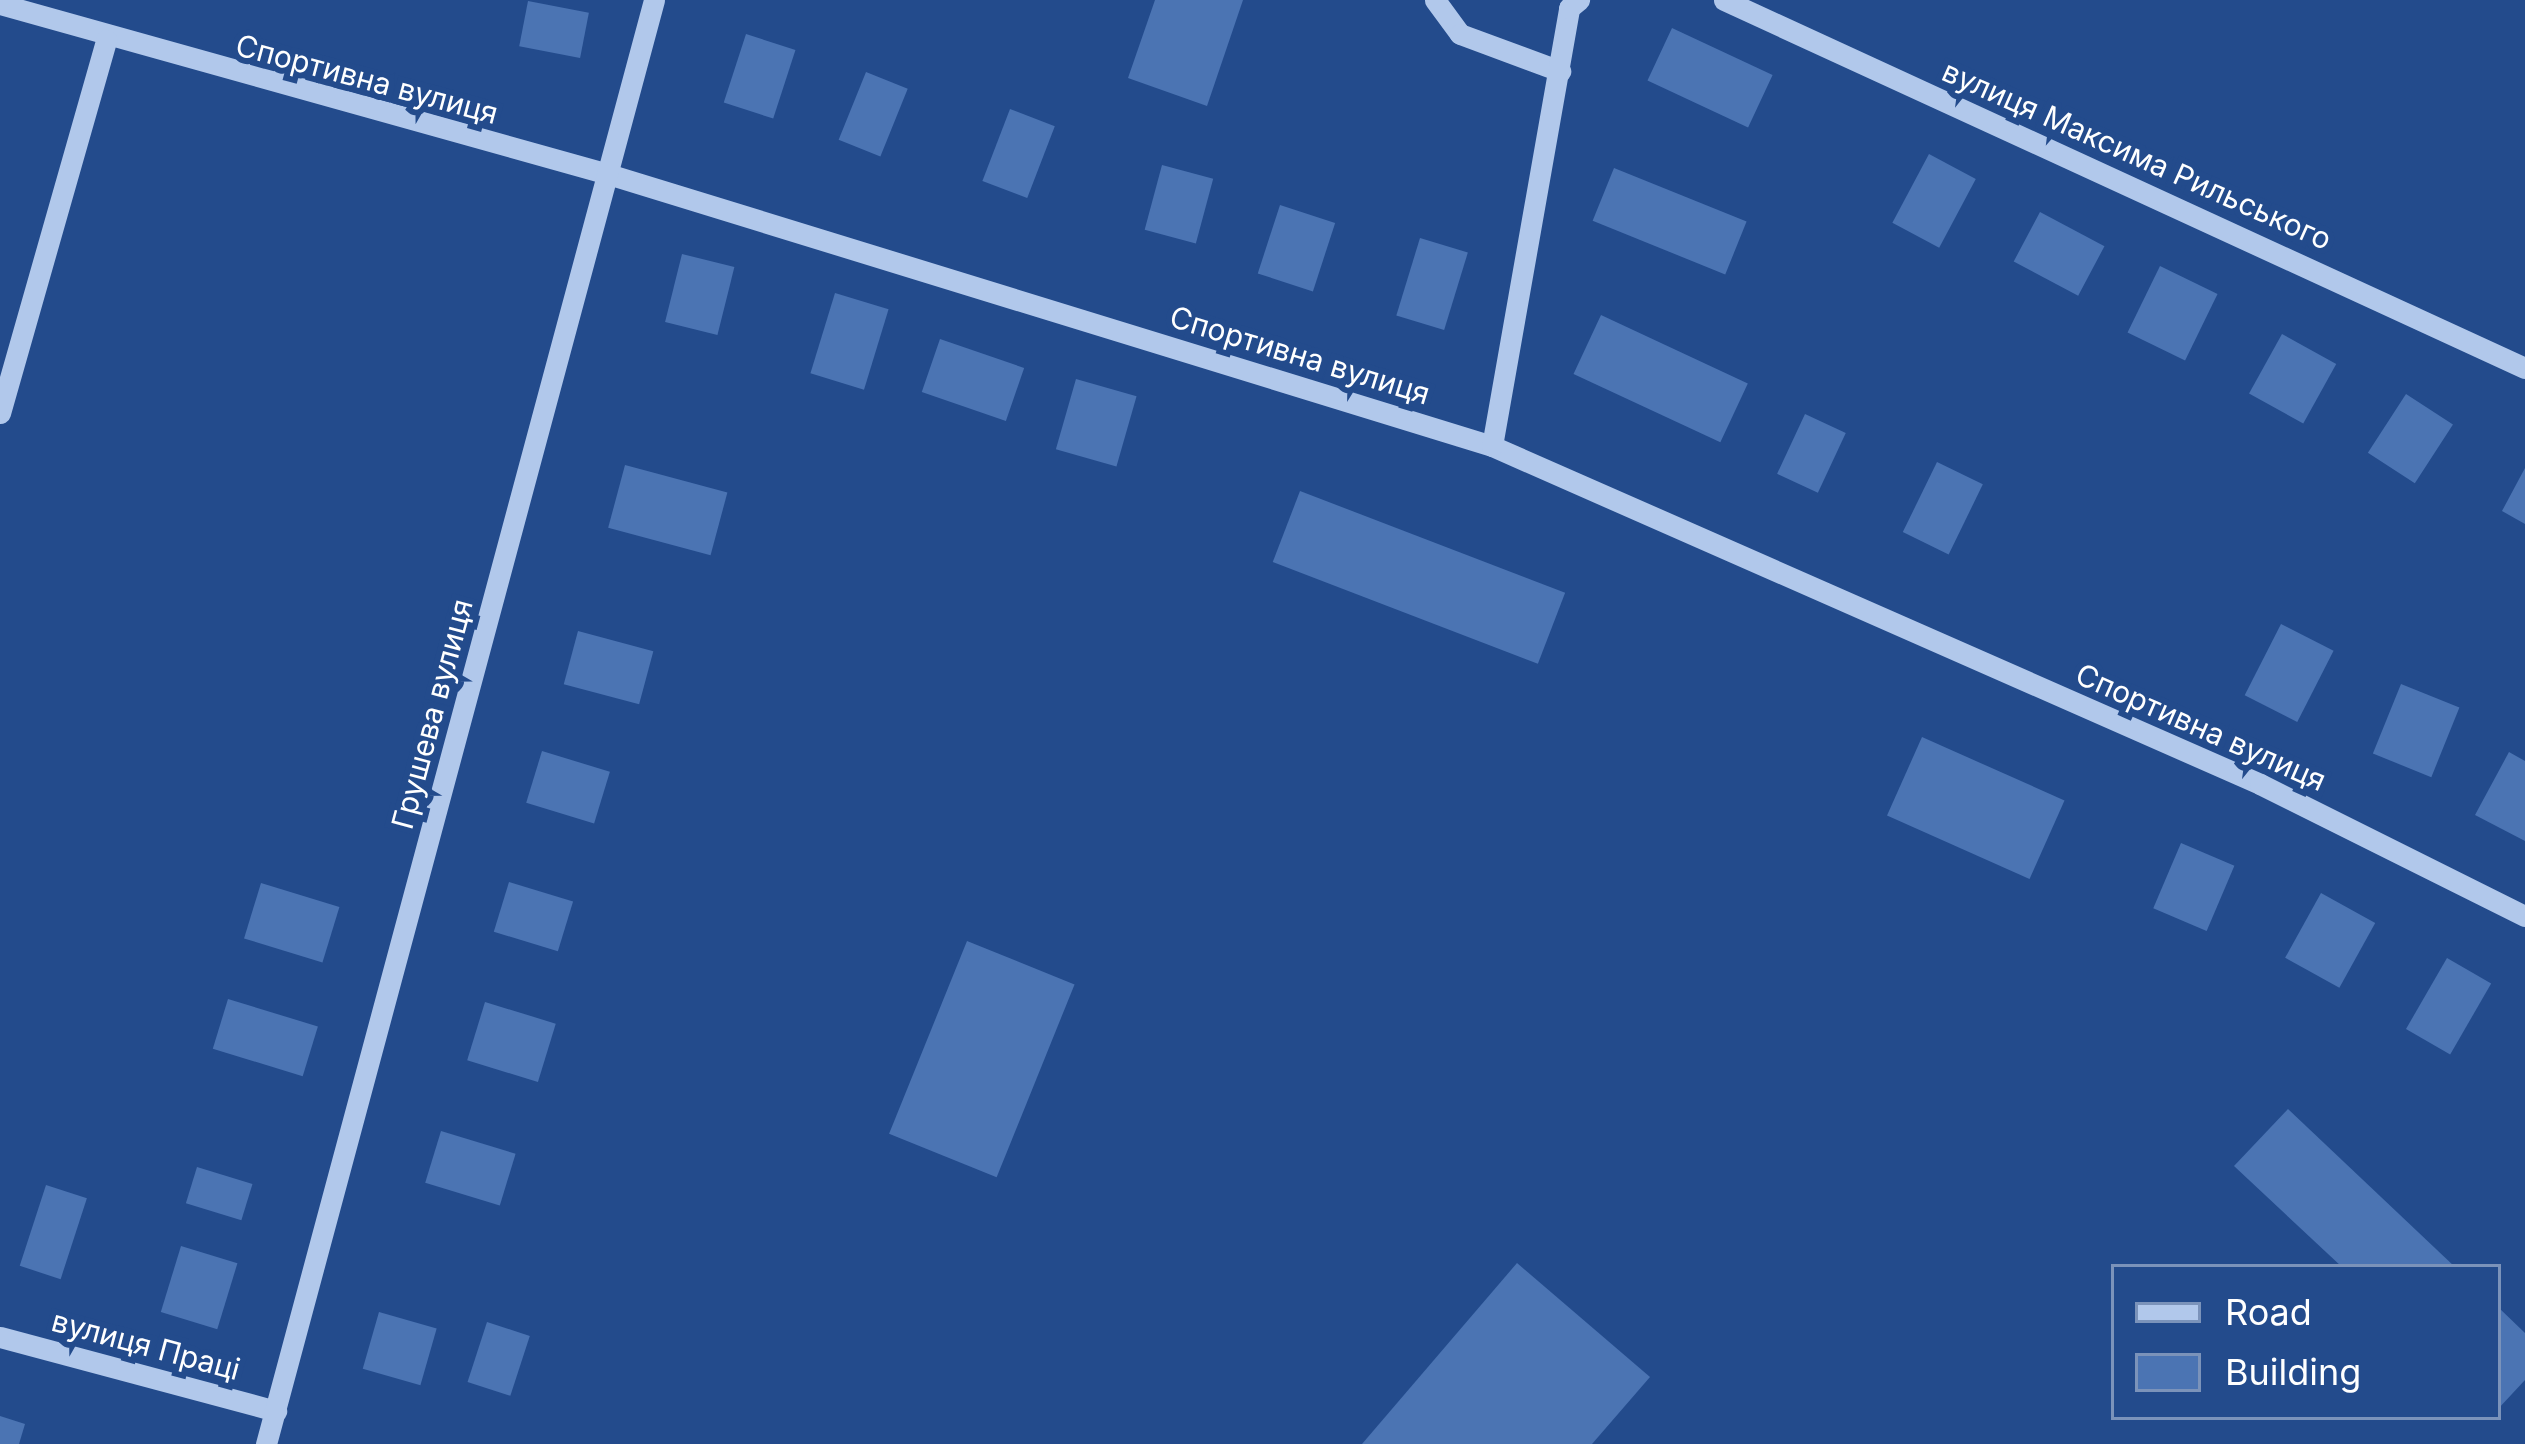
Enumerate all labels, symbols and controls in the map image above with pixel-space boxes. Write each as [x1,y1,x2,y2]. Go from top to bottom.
street label: Спортивна вулиця [232,27,502,131]
street label: вулиця Максима Рильського [1937,53,2337,257]
street label: Спортивна вулиця [1166,298,1434,412]
street label: Грушева вулиця [384,595,480,833]
street label: Спортивна вулиця [2070,656,2332,798]
legend [2111,1264,2501,1420]
text: Road [2225,1290,2312,1334]
street label: вулиця Праці [48,1303,244,1387]
text: Building [2225,1350,2361,1394]

